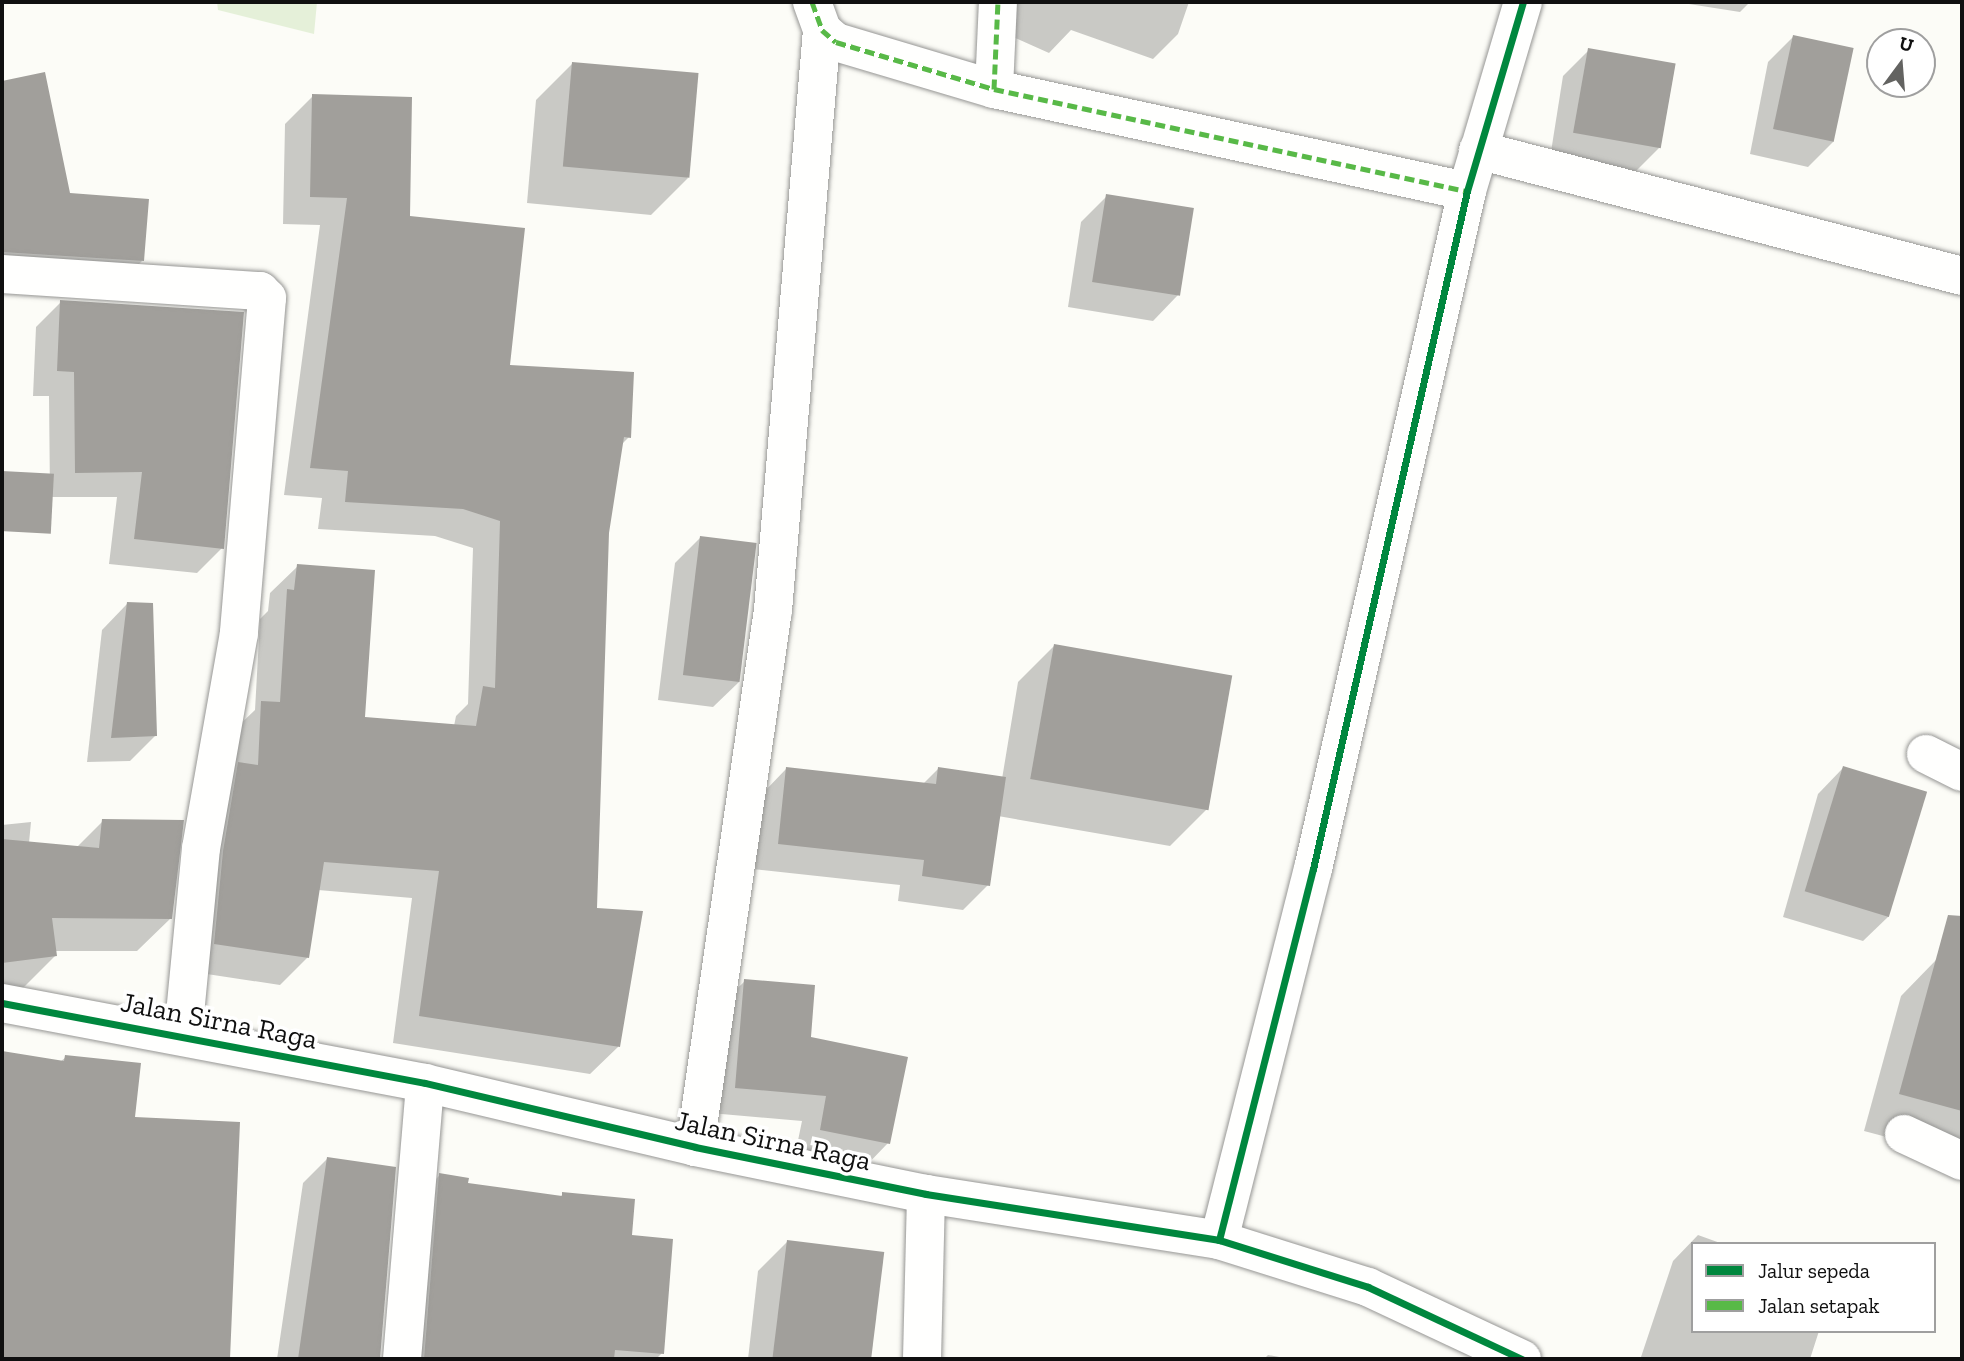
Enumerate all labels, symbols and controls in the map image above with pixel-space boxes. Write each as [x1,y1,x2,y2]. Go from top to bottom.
north arrow [1866,28,1936,98]
text: U [1897,31,1916,57]
street label: Jalan Sirna Raga [118,986,320,1056]
street label: Jalan Sirna Raga [672,1104,874,1178]
legend [1691,1242,1936,1333]
text: Jalur sepeda [1758,1258,1870,1283]
text: Jalan setapak [1758,1293,1879,1318]

